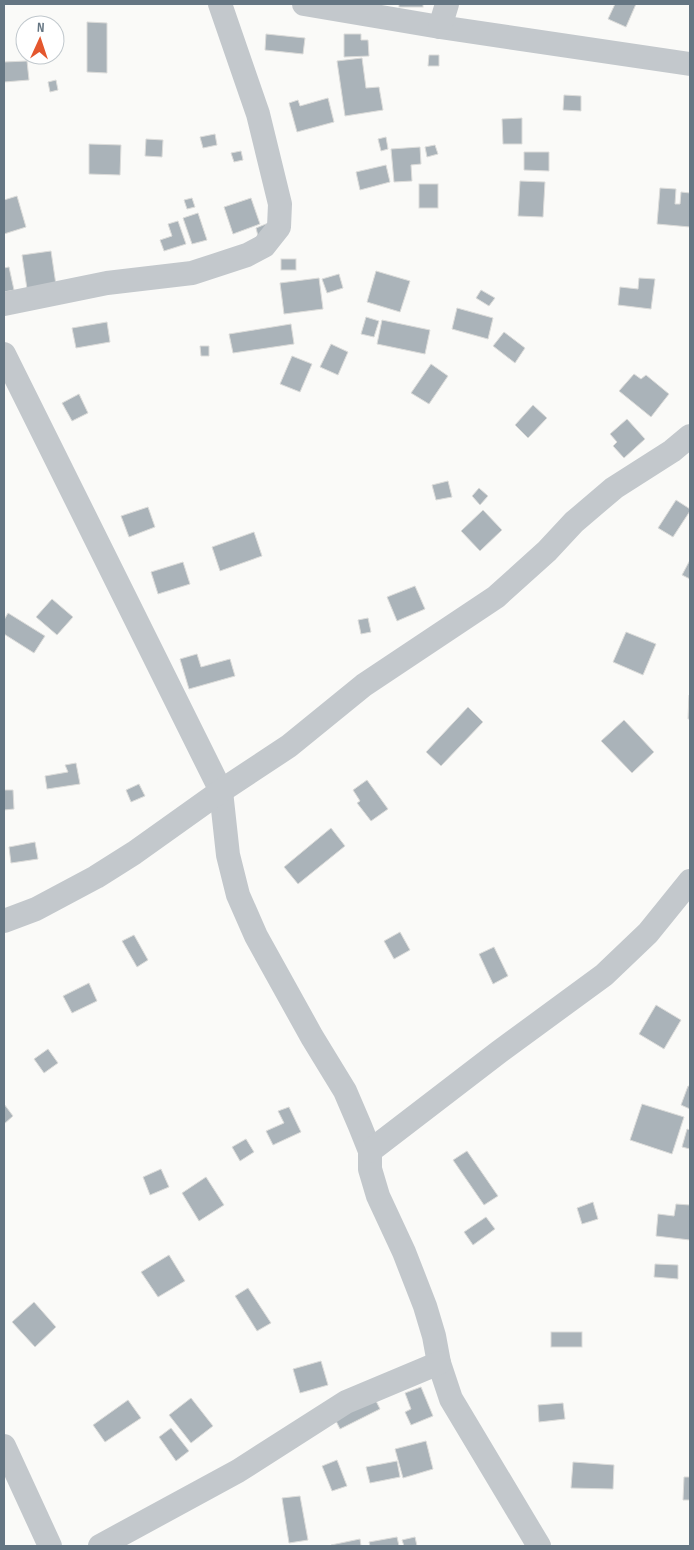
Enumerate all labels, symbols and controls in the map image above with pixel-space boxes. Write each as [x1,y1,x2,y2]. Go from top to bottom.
north arrow [15,15,65,65]
text: N [36,19,45,36]

